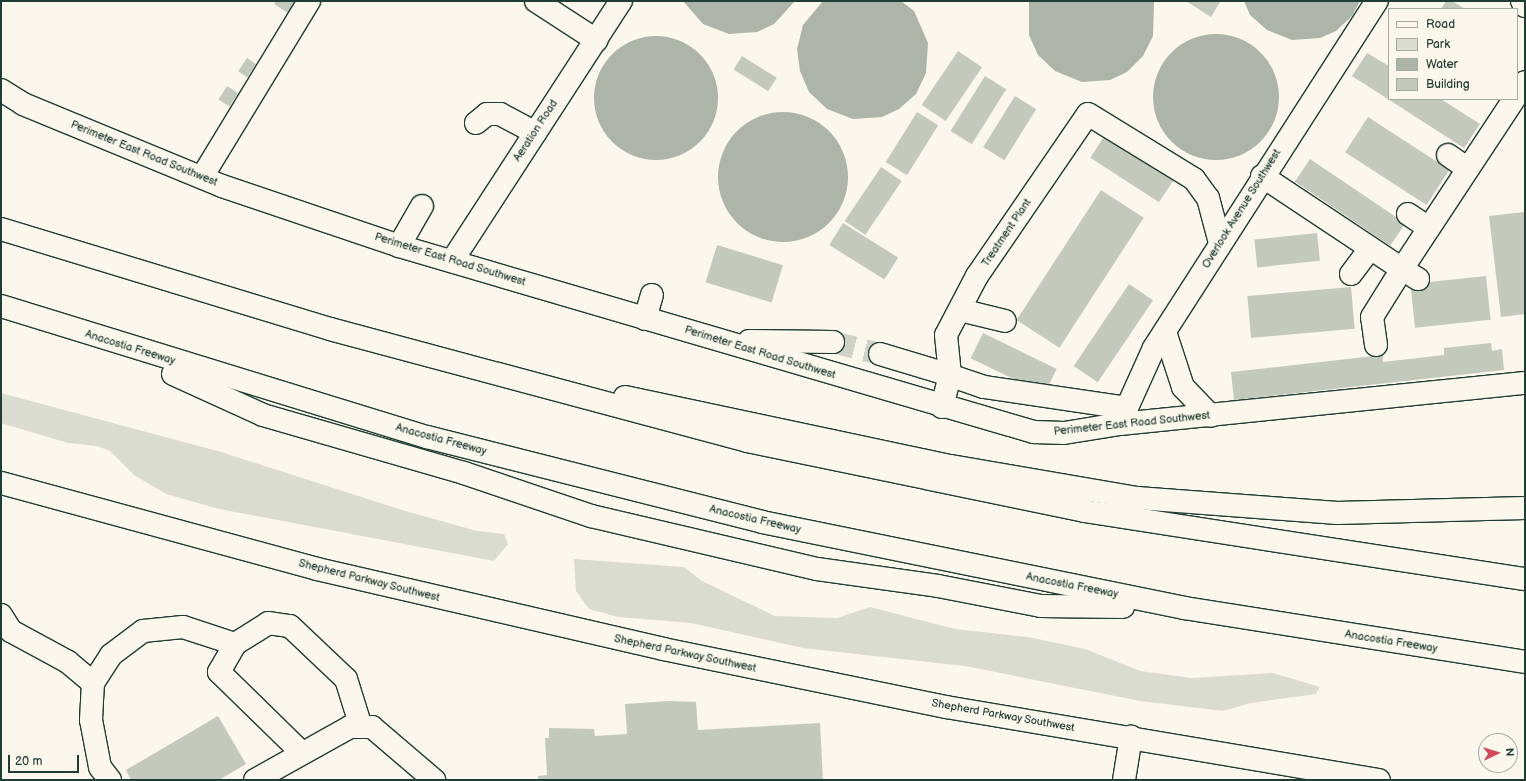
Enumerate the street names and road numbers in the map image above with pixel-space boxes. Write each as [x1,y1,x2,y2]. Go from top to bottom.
street label: Aeration Road [511,98,561,164]
street label: Perimeter East Road Southwest [69,118,219,190]
street label: Overlook Avenue Southwest [1200,147,1284,271]
street label: Treatment Plant [979,196,1035,270]
street label: Perimeter East Road Southwest [373,231,527,289]
street label: Perimeter East Road Southwest [683,324,837,382]
street label: Anacostia Freeway [83,328,177,368]
street label: Perimeter East Road Southwest [1053,409,1211,439]
street label: Anacostia Freeway [394,421,488,459]
street label: Anacostia Freeway [708,503,802,537]
street label: Shepherd Parkway Southwest [297,557,441,605]
street label: Anacostia Freeway [1025,571,1119,601]
street label: Anacostia Freeway [1344,628,1438,656]
street label: Shepherd Parkway Southwest [612,632,758,676]
street label: Shepherd Parkway Southwest [930,697,1076,735]

